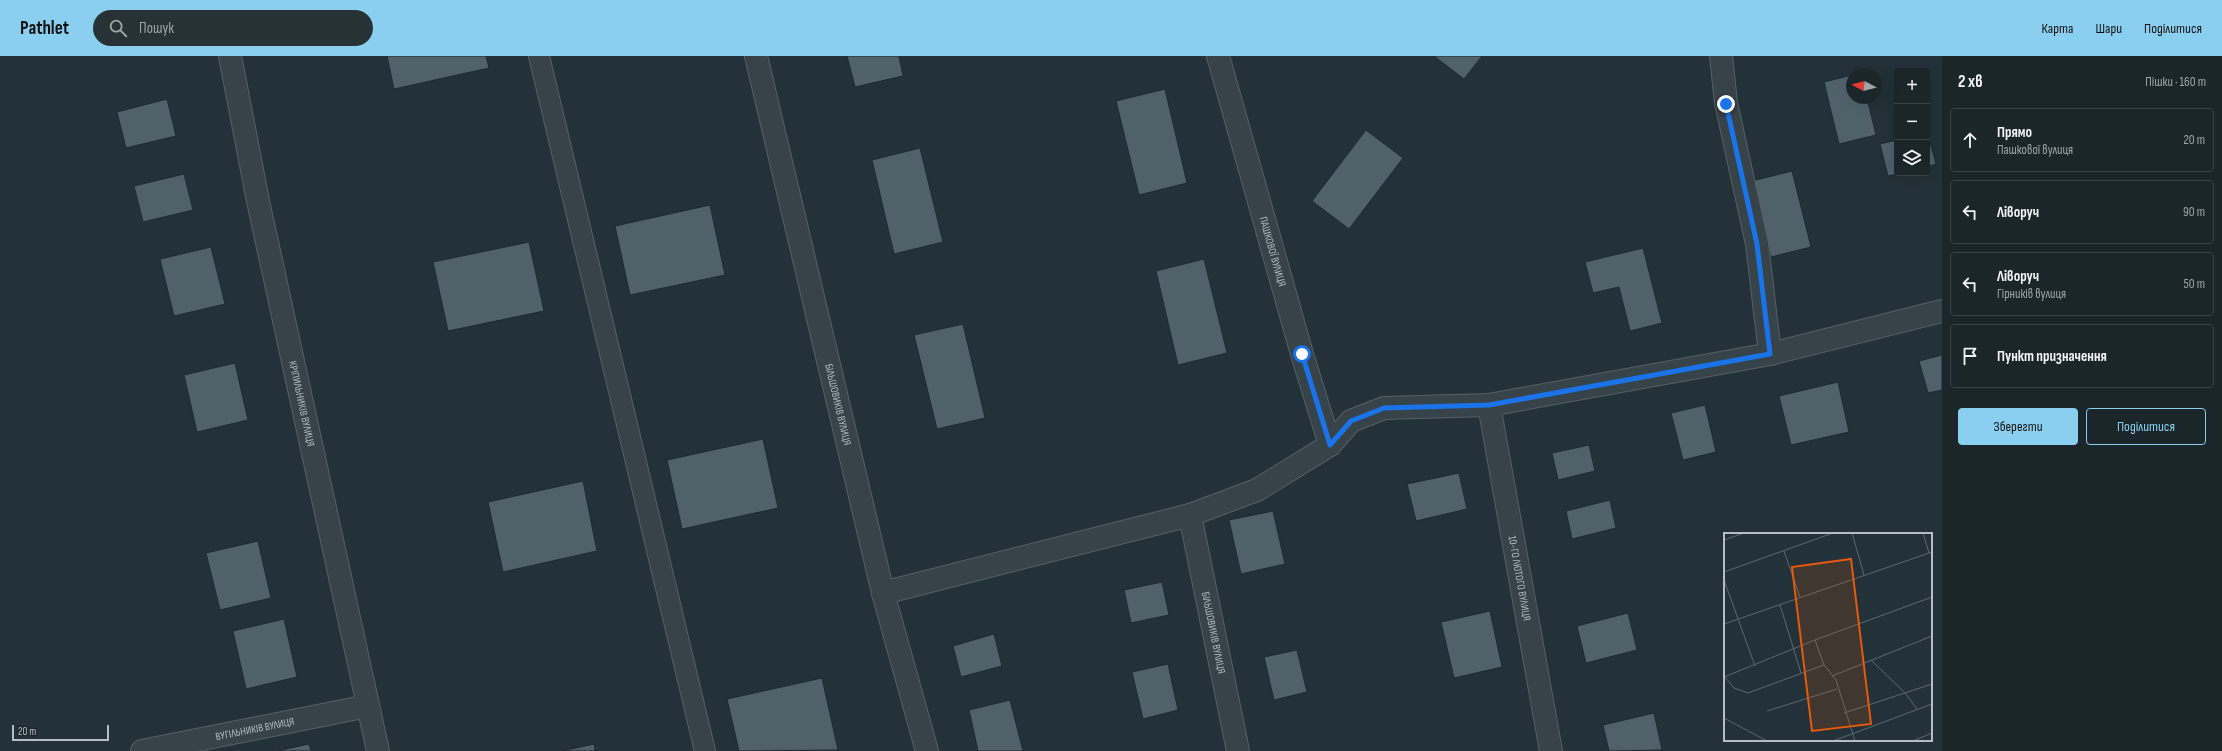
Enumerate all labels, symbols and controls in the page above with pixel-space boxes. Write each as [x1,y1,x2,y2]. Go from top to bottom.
search box [93,10,373,46]
text: Pathlet [20,17,69,40]
icon: search [107,17,129,39]
text: Пошук [139,19,174,38]
text: Карта [2042,20,2073,37]
text: Шари [2095,20,2122,37]
text: Поділитися [2144,20,2202,37]
north arrow [1846,68,1882,104]
map controls [1894,68,1930,176]
button: + [1894,68,1930,104]
text: 2 хв [1958,72,1983,92]
text: Пішки · 160 m [2145,74,2206,90]
route end [1717,95,1735,113]
button: − [1894,104,1930,140]
text: Прямо [1997,123,2032,142]
icon: ahead [1959,129,1981,151]
text: 20 m [2183,132,2205,148]
button: layers [1894,140,1930,176]
text: Пашкової вулиця [1997,142,2073,158]
icon: left [1959,201,1981,223]
text: Ліворуч [1997,203,2039,222]
text: 90 m [2183,204,2205,220]
street label: ПАШКОВОЇ ВУЛИЦЯ [1257,215,1289,288]
text: Ліворуч [1997,267,2039,286]
icon: left [1959,273,1981,295]
text: 50 m [2184,276,2205,292]
text: Гірників вулиця [1997,286,2066,302]
route start [1293,345,1311,363]
icon: arrive [1959,345,1981,367]
text: Пункт призначення [1997,347,2107,366]
street label: КРІПИЛЬНИКІВ ВУЛИЦЯ [287,360,318,448]
street label: БІЛЬШОВИКІВ ВУЛИЦЯ [822,362,854,447]
button: Зберегти [1958,408,2078,445]
button: Поділитися [2086,408,2206,445]
inset map [1724,533,1932,741]
street label: 10-ГО ЛЮТОГО ВУЛИЦЯ [1506,535,1534,622]
street label: БІЛЬШОВИКІВ ВУЛИЦЯ [1199,590,1229,675]
street label: ВУГІЛЬНИКІВ ВУЛИЦЯ [214,714,295,743]
scale bar [12,723,109,742]
text: 20 m [18,725,36,738]

